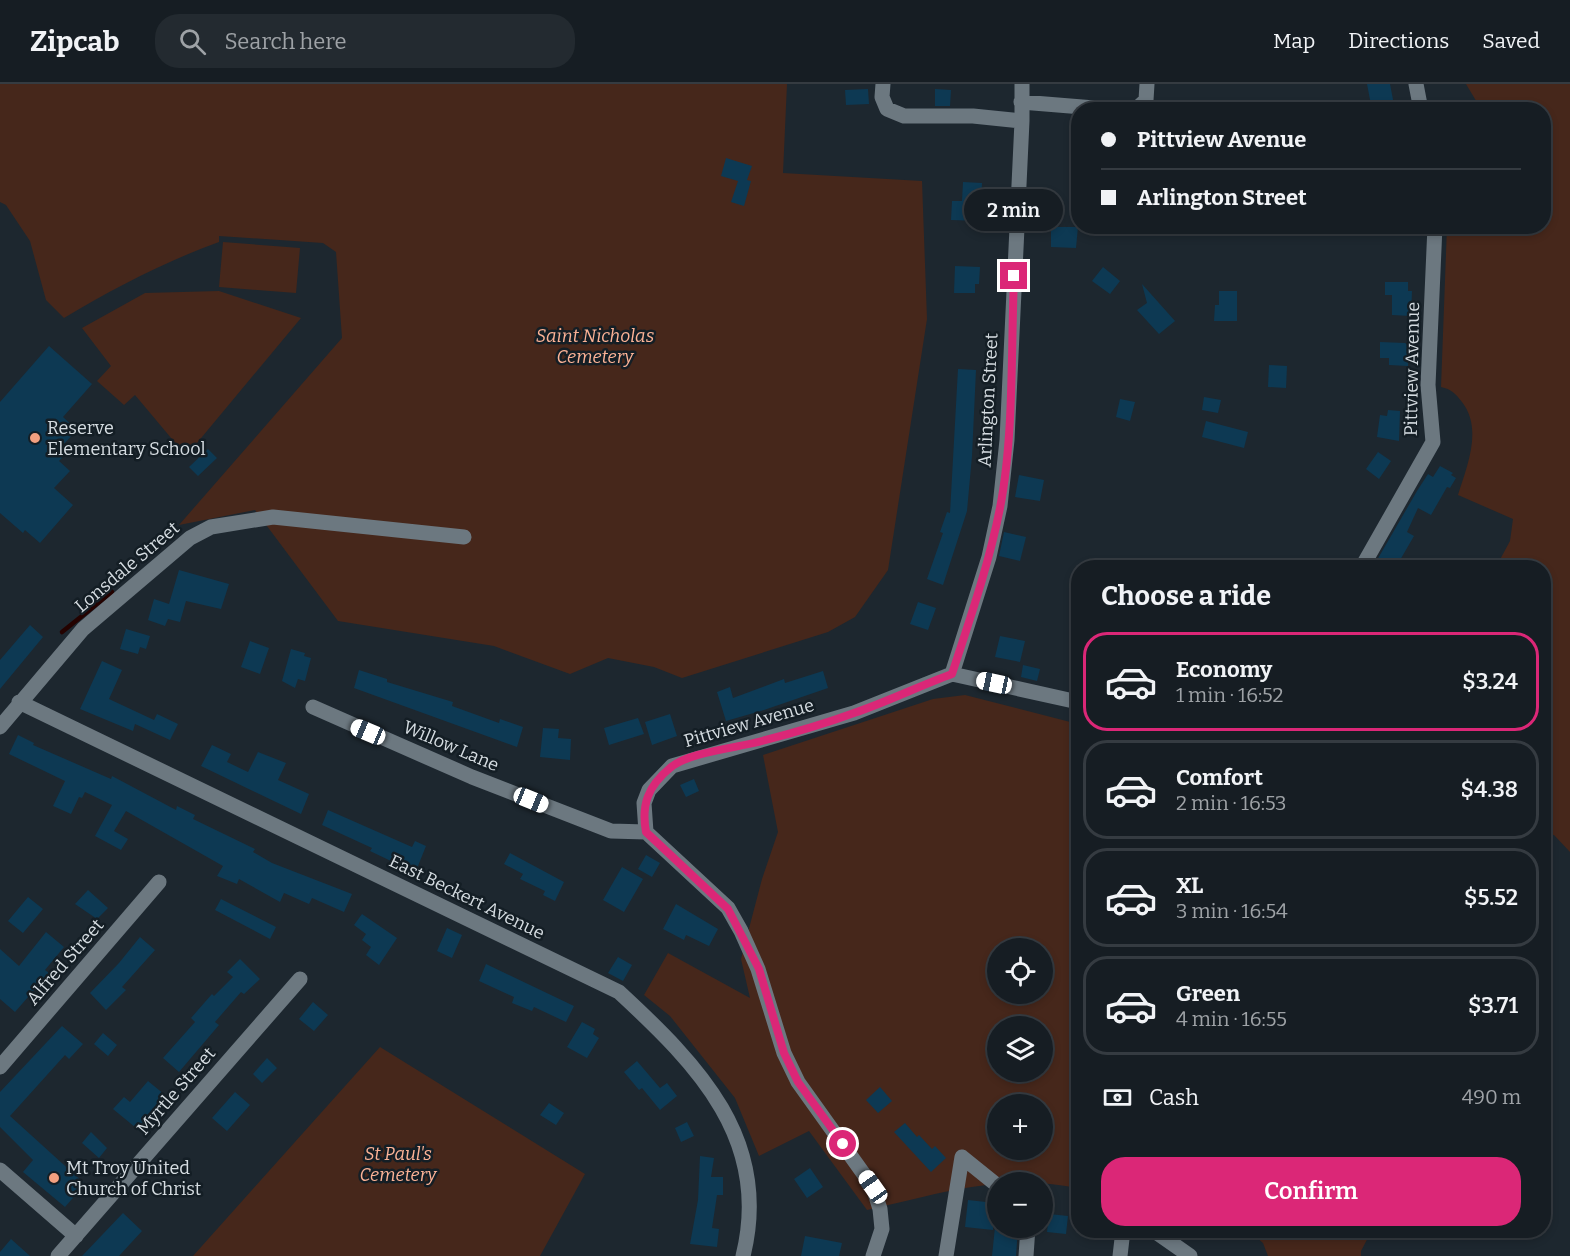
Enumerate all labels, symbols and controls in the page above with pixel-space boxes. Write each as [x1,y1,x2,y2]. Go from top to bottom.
search box [155,14,575,68]
text: Zipcab [30,25,119,58]
icon: search [176,25,209,58]
text: Search here [224,28,347,55]
text: Map [1273,28,1315,54]
text: Directions [1348,28,1449,54]
text: Saved [1482,28,1540,54]
text: Pittview Avenue [1137,126,1306,153]
text: Arlington Street [1137,184,1307,211]
callout: 2 min [964,189,1064,231]
text: 2 min [987,198,1040,222]
route end [1000,262,1027,289]
street label: Pittview Avenue [1400,302,1424,436]
park label: Saint Nicholas Cemetery [536,325,655,368]
street label: Arlington Street [973,332,1003,468]
place label: Reserve Elementary School [47,417,206,460]
marker: Reserve Elementary School [28,431,42,445]
street label: Lonsdale Street [70,517,184,617]
text: Choose a ride [1101,580,1271,612]
icon: car [1104,655,1158,709]
text: Economy [1176,656,1272,683]
text: $3.24 [1462,668,1518,695]
car [975,670,1013,696]
text: 1 min · 16:52 [1176,683,1283,707]
street label: Pittview Avenue [681,694,817,752]
street label: Willow Lane [400,716,502,776]
car [348,717,388,747]
icon: car [1104,763,1158,817]
text: Comfort [1176,764,1263,791]
text: $4.38 [1460,776,1518,803]
car [511,785,551,815]
text: 2 min · 16:53 [1176,791,1287,815]
street label: East Beckert Avenue [386,850,548,944]
icon: car [1104,871,1158,925]
text: XL [1176,872,1203,899]
text: $5.52 [1464,884,1518,911]
text: 3 min · 16:54 [1176,899,1288,923]
street label: Alfred Street [22,914,109,1009]
map controls [987,938,1053,1238]
button: locate [987,938,1053,1004]
icon: car [1104,979,1158,1033]
text: Green [1176,980,1240,1007]
text: $3.71 [1468,992,1518,1019]
text: 4 min · 16:55 [1176,1007,1287,1031]
button: layers [987,1016,1053,1082]
street label: Myrtle Street [132,1042,220,1139]
icon: cash [1101,1081,1134,1114]
text: Cash [1149,1084,1199,1111]
text: 490 m [1462,1085,1521,1109]
button: + [987,1094,1053,1160]
route start [829,1130,856,1157]
park label: St Paul's Cemetery [360,1143,437,1186]
place label: Mt Troy United Church of Christ [66,1157,202,1200]
button: Confirm [1101,1157,1521,1226]
car [855,1167,891,1207]
marker: Mt Troy United Church of Christ [47,1171,61,1185]
button: − [987,1172,1053,1238]

